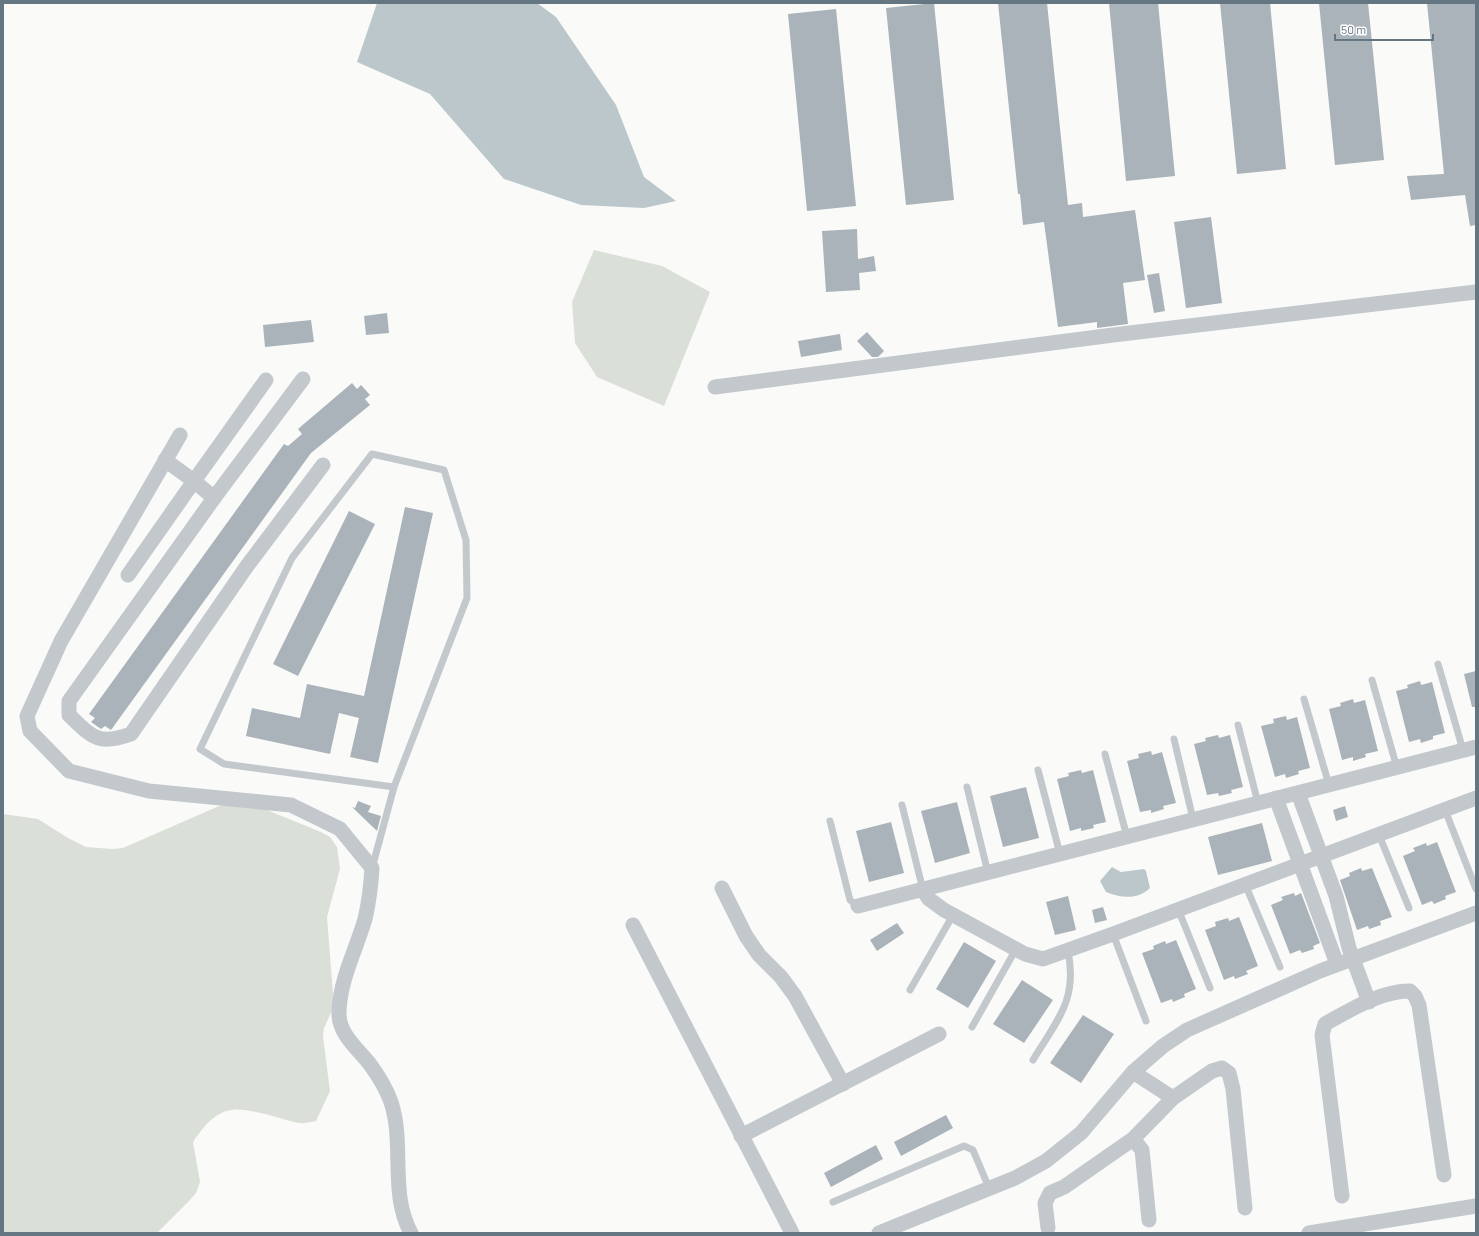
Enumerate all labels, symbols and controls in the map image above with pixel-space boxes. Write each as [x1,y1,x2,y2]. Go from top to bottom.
scale bar [1335,16,1433,42]
text: 50 m [1341,22,1366,36]

